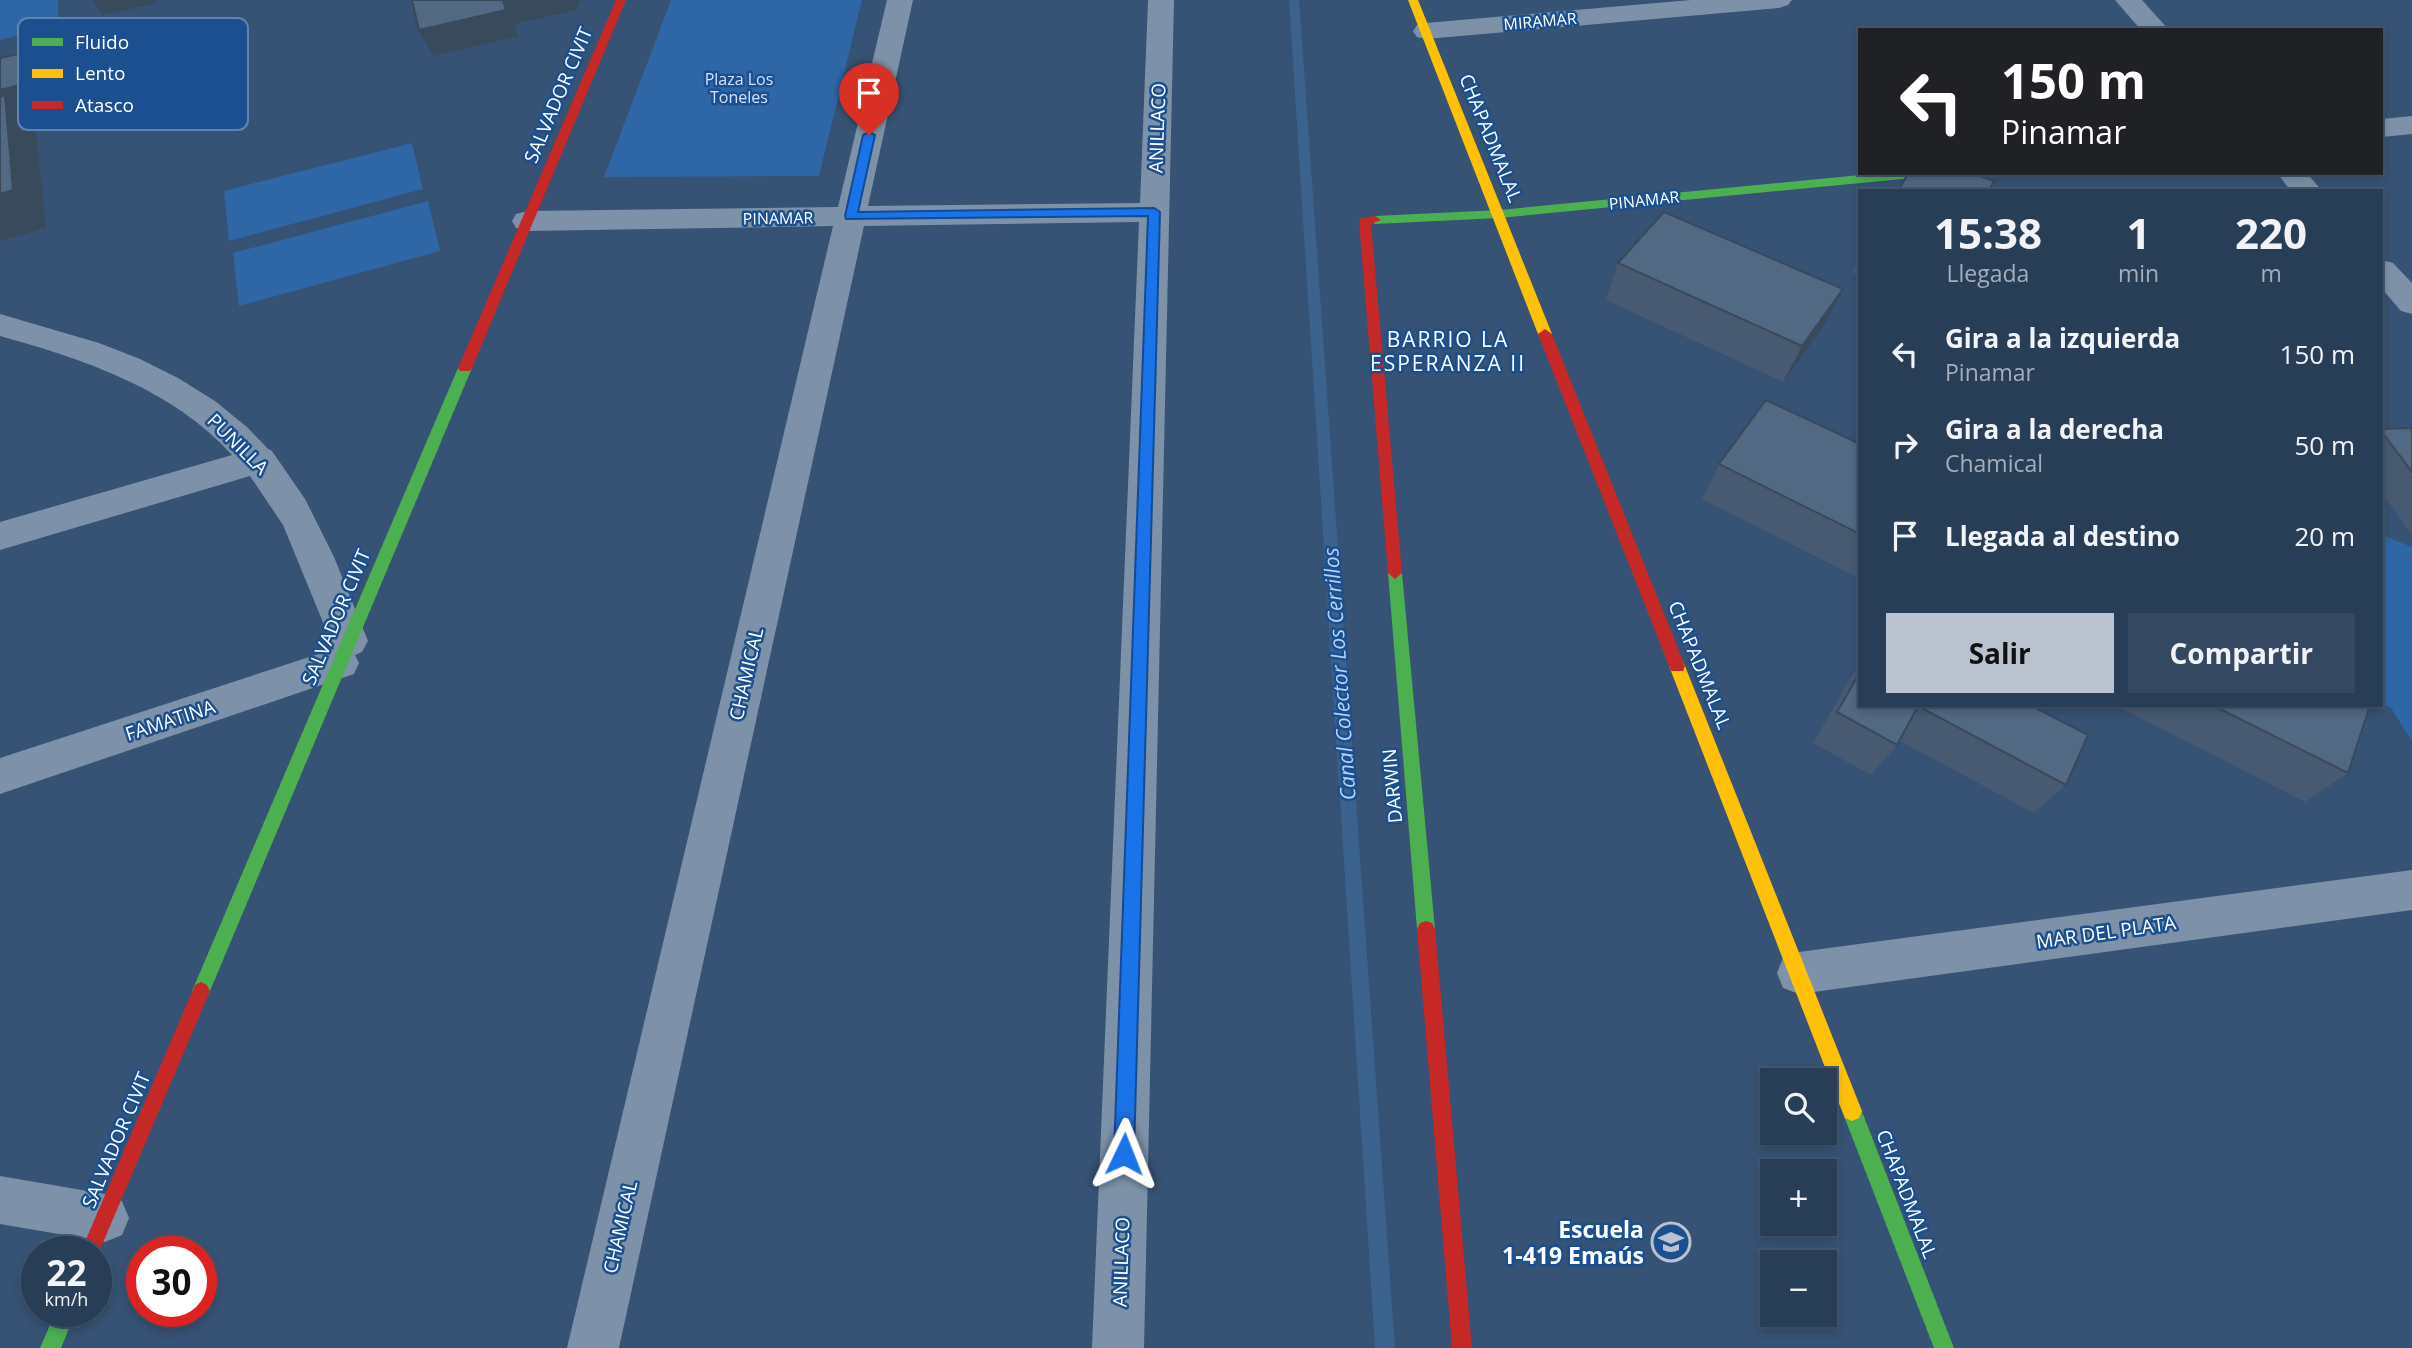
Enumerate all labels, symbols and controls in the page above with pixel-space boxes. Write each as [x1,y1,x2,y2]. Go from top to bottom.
street label: MIRAMAR [1503,7,1578,35]
legend [18,18,248,130]
street label: SALVADOR CIVIT [518,23,599,167]
text: Fluido [75,29,129,55]
text: 150 m [2001,47,2146,113]
icon: left [1886,56,1977,147]
text: Lento [75,60,125,86]
pin [839,63,899,135]
park label: Plaza Los Toneles [705,68,773,108]
street label: CHAPADMALAL [1453,70,1529,206]
icon: arrive [850,74,888,112]
street label: ANILLACO [1142,82,1172,174]
text: Atasco [75,92,134,118]
text: Pinamar [2001,110,2126,153]
street label: PINAMAR [1608,185,1680,215]
text: 15:38 [1934,204,2042,261]
text: 1 [2126,204,2151,261]
text: 220 [2235,204,2307,261]
street label: PINAMAR [742,206,814,230]
text: Llegada [1947,257,2029,289]
text: min [2118,257,2159,289]
text: m [2260,257,2282,289]
text: Gira a la izquierda [1945,320,2180,356]
district label: BARRIO LA ESPERANZA II [1370,325,1526,377]
icon: left [1886,335,1924,373]
text: 150 m [2280,336,2355,372]
text: Pinamar [1945,356,2035,388]
street label: PUNILLA [202,408,274,480]
text: Gira a la derecha [1945,411,2164,447]
icon: right [1886,426,1924,464]
text: 50 m [2294,427,2355,463]
text: Chamical [1945,447,2043,479]
icon: arrive [1886,517,1924,555]
text: Llegada al destino [1945,518,2180,554]
text: 20 m [2294,518,2355,554]
street label: SALVADOR CIVIT [296,545,377,689]
water label: Canal Colector Los Cerrillos [1316,547,1362,801]
street label: CHAPADMALAL [1662,597,1738,733]
button: Salir [1886,613,2114,693]
button: Compartir [2128,613,2355,693]
street label: CHAMICAL [723,625,769,723]
street label: FAMATINA [122,693,218,747]
street label: DARWIN [1376,748,1408,824]
street label: MAR DEL PLATA [2034,909,2178,955]
street label: SALVADOR CIVIT [76,1068,157,1212]
map controls [1760,1068,1837,1327]
button: search [1760,1068,1837,1145]
position arrow [1087,1117,1161,1191]
street label: CHAPADMALAL [1870,1126,1944,1262]
button: + [1760,1159,1837,1236]
street label: CHAMICAL [597,1178,643,1276]
place label: Escuela 1-419 Emaús [1502,1213,1644,1271]
street label: ANILLACO [1106,1216,1136,1308]
school or university icon: Escuela 1-419 Emaús [1650,1221,1692,1263]
speed limit sign: 30 [126,1236,217,1327]
text: 22 [46,1249,87,1296]
button: − [1760,1250,1837,1327]
text: km/h [45,1287,88,1311]

